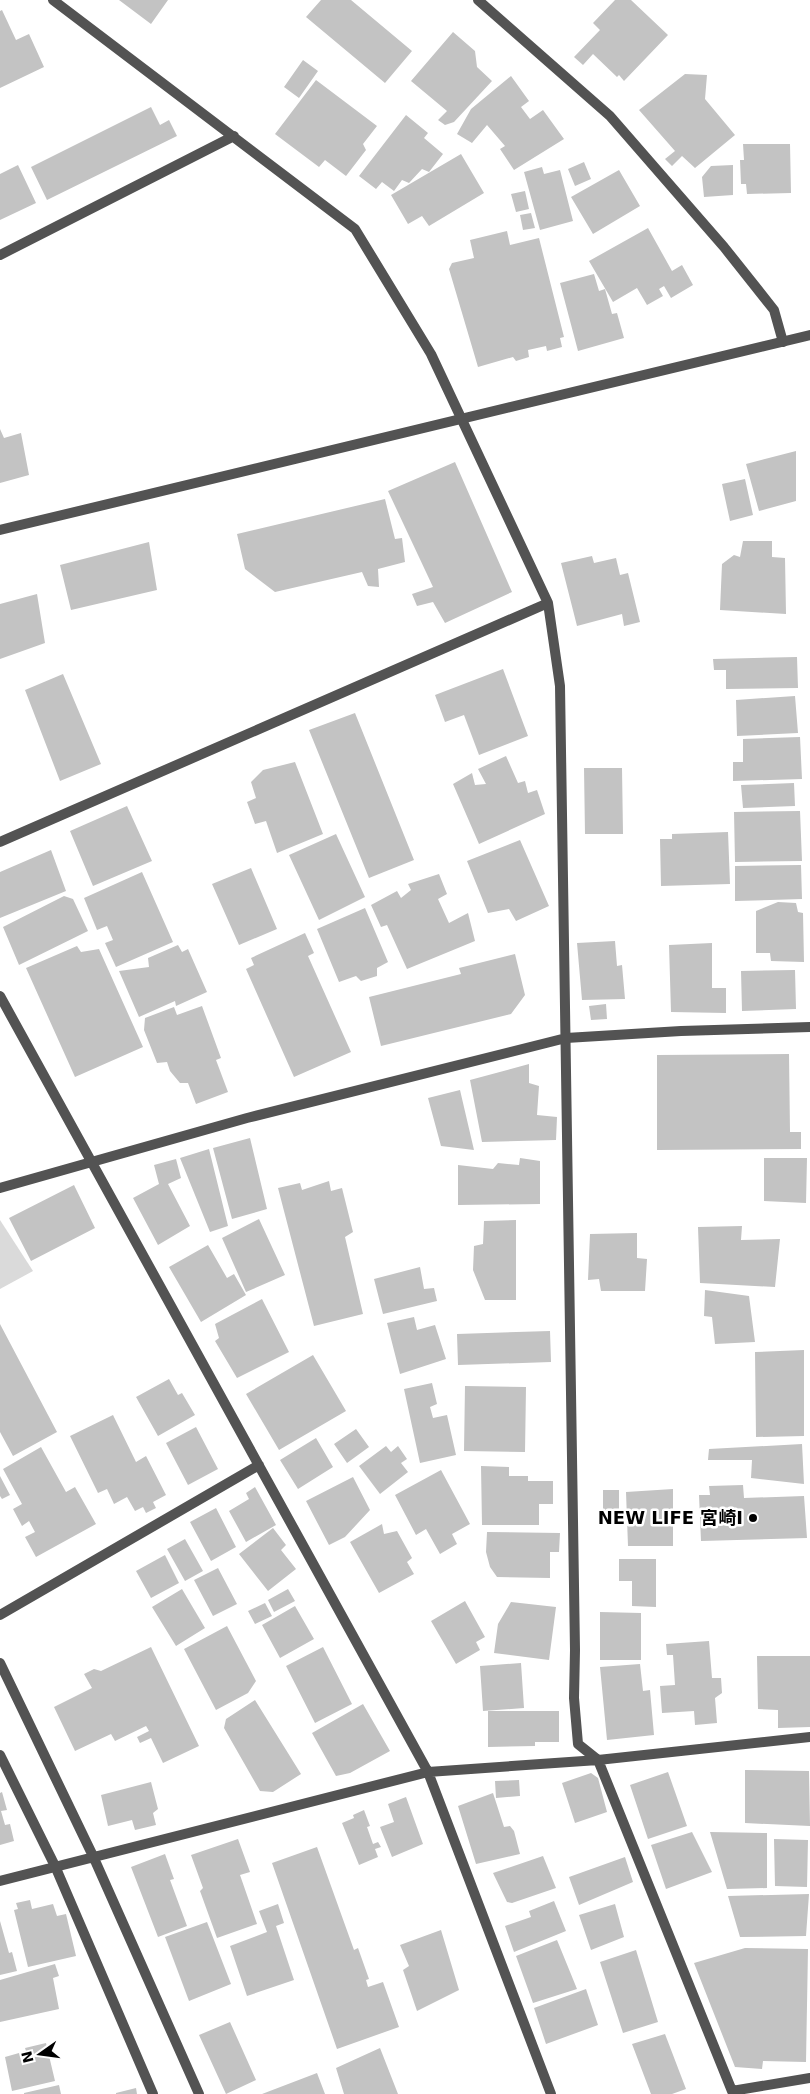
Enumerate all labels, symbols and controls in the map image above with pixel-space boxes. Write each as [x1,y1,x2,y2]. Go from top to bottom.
place label: NEW LIFE 宮崎Ⅰ [598,1507,743,1528]
marker: NEW LIFE 宮崎Ⅰ [747,1512,759,1524]
north arrow [15,2029,65,2079]
text: N [18,2050,37,2065]

